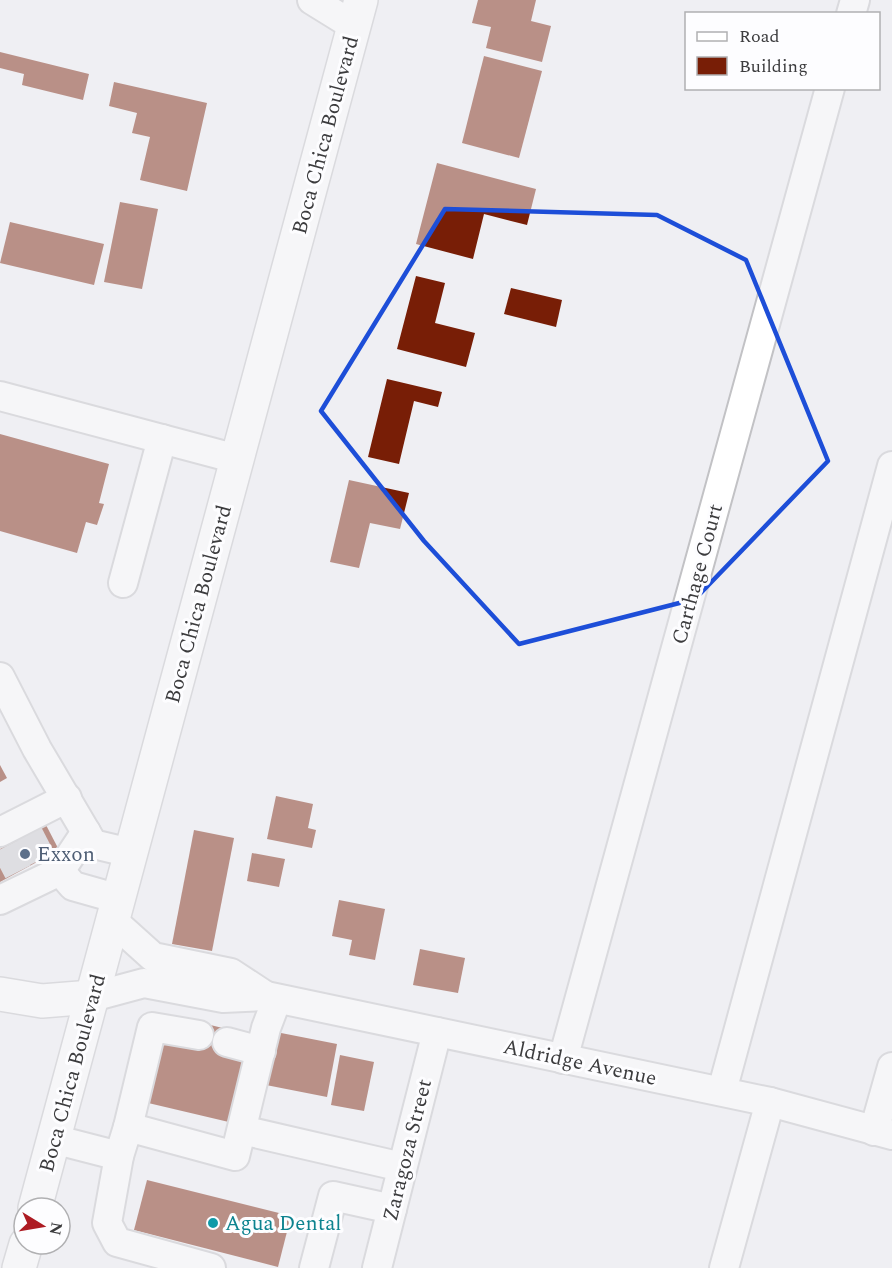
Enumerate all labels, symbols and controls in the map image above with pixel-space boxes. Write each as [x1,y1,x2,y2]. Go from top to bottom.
legend [685,12,880,90]
text: Road [739,23,780,50]
street label: Boca Chica Boulevard [284,32,368,238]
text: Building [739,53,808,80]
street label: Carthage Court [664,500,732,648]
street label: Boca Chica Boulevard [157,501,241,707]
place label: Exxon [37,839,95,871]
marker: Exxon [18,847,32,861]
street label: Boca Chica Boulevard [31,970,115,1176]
street label: Aldridge Avenue [500,1031,659,1095]
street label: Zaragoza Street [375,1076,441,1225]
north arrow [12,1196,72,1256]
place label: Agua Dental [225,1208,342,1240]
marker: Agua Dental [206,1216,220,1230]
text: N [43,1220,69,1237]

